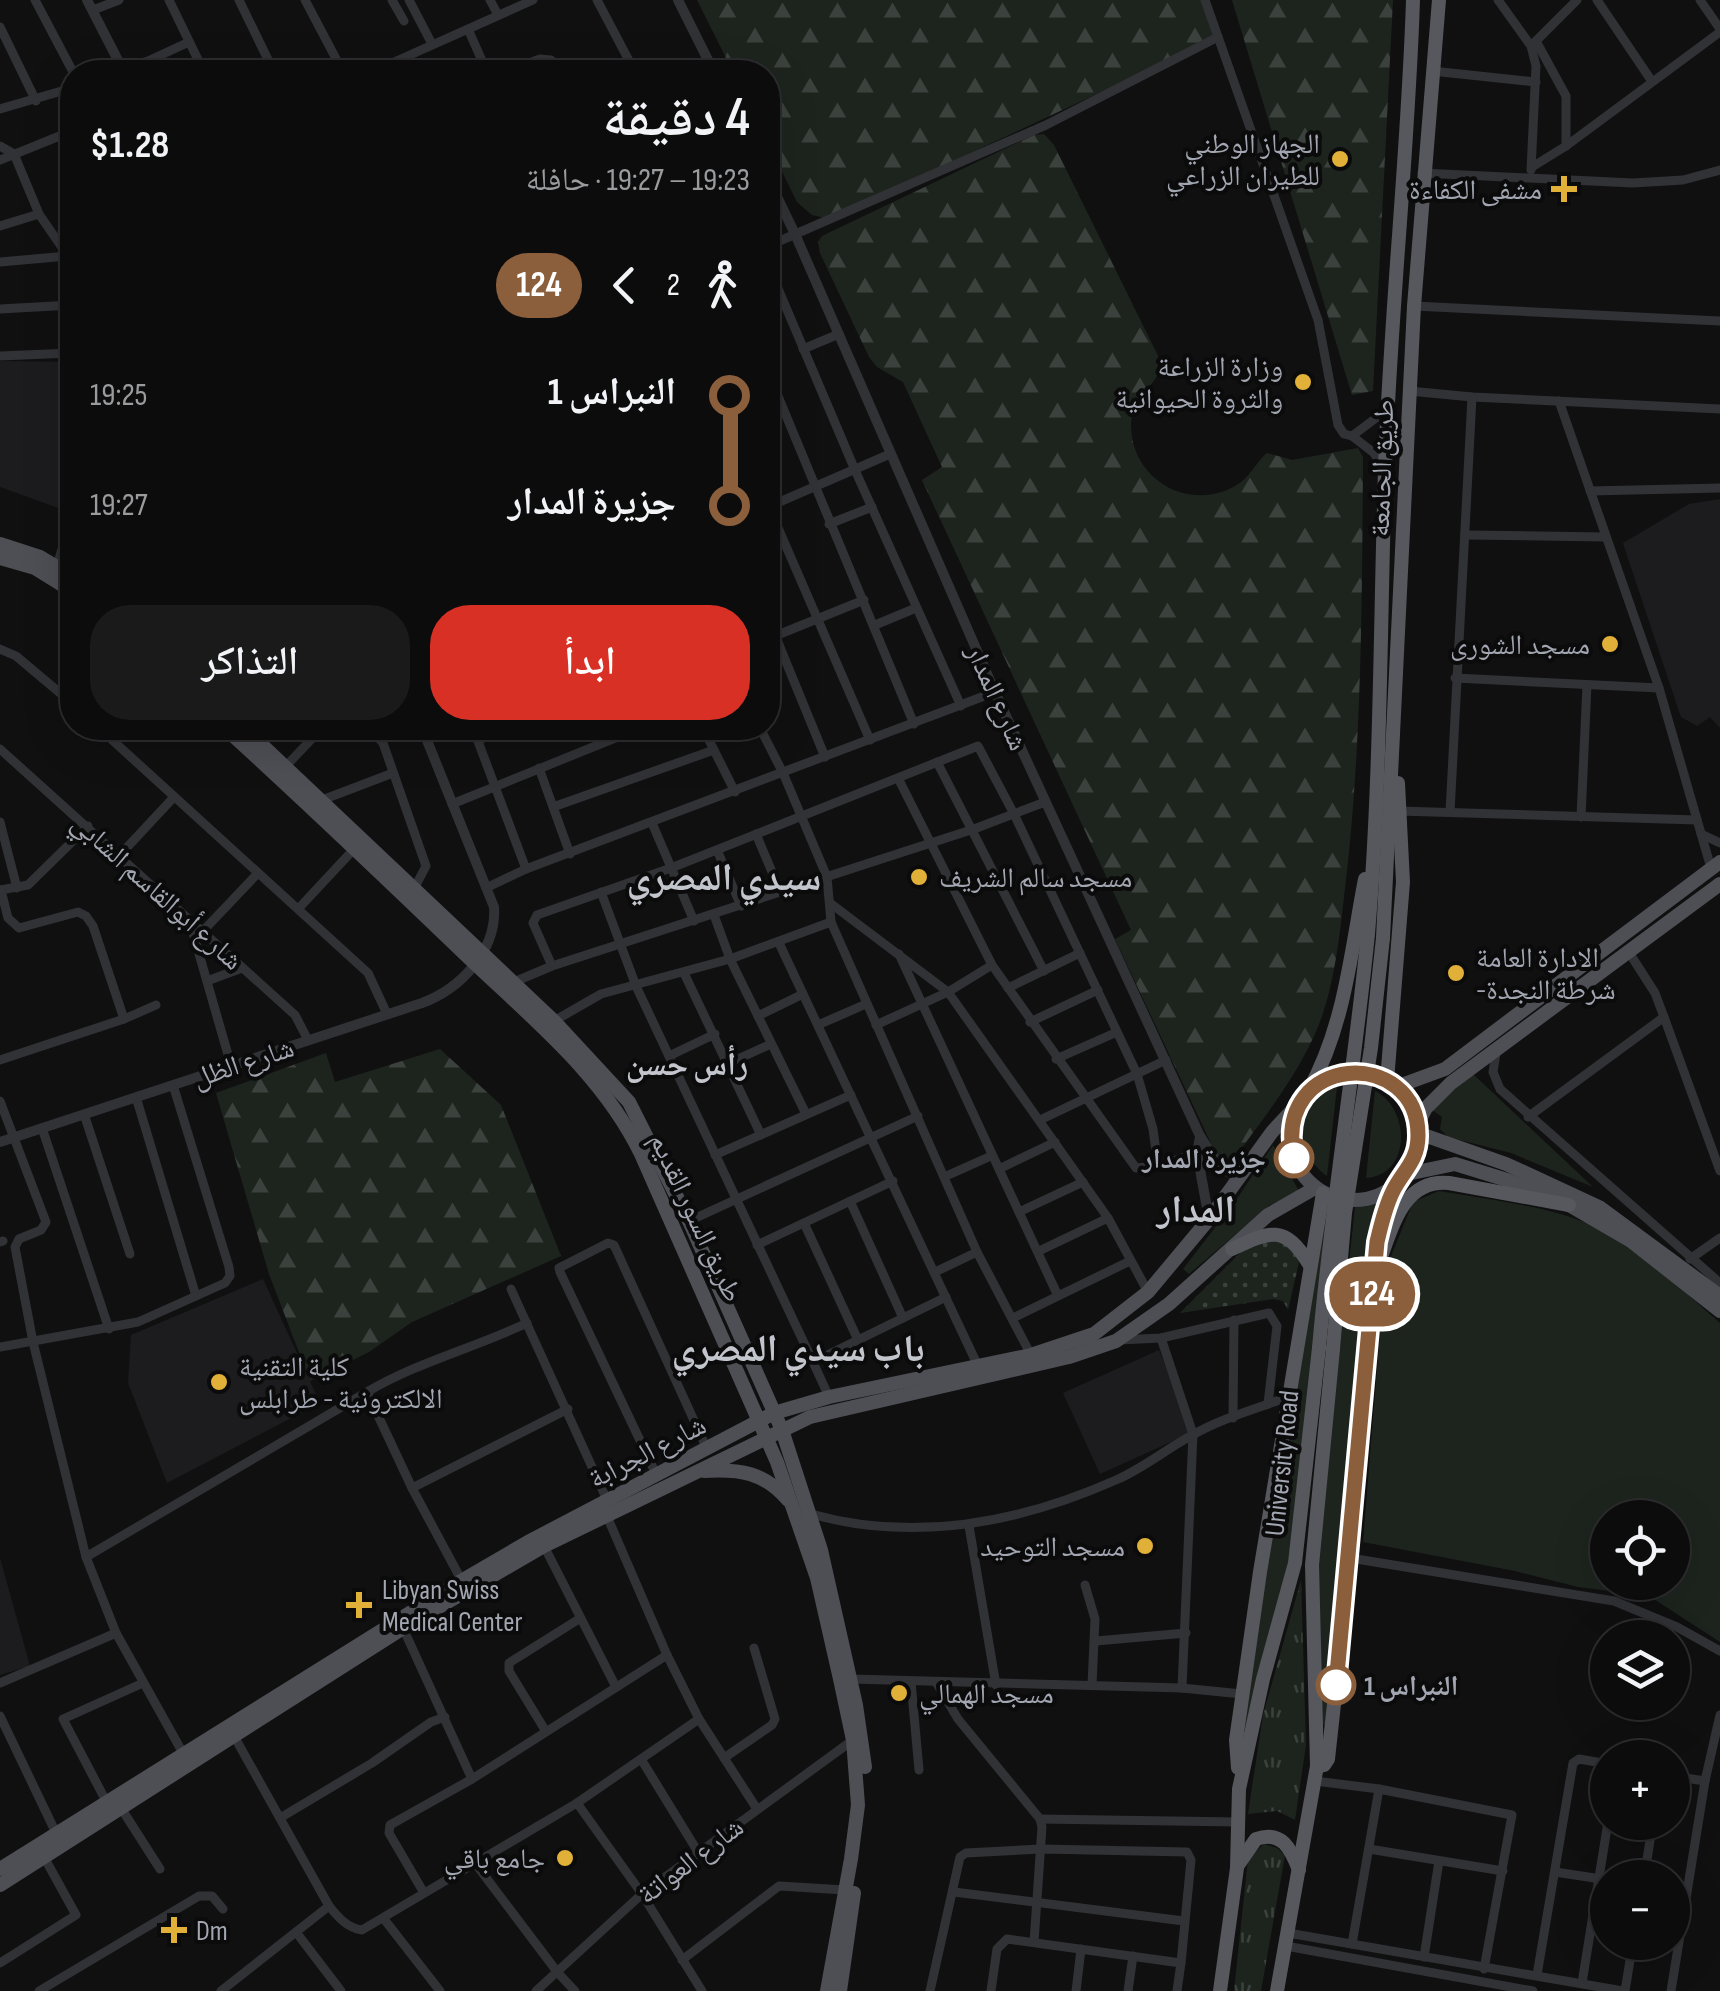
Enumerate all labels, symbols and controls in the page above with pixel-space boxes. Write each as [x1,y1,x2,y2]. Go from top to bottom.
text: 4 دقيقة [603,85,750,152]
text: $1.28 [90,123,169,168]
place label: الجهاز الوطني للطيران الزراعي [1166,128,1320,198]
marker: الجهاز الوطني للطيران الزراعي [1329,148,1351,170]
text: 19:23 – 19:27 · حافلة [526,161,750,200]
place label: مشفى الكفاءة [1409,174,1542,207]
marker: مشفى الكفاءة [1551,176,1577,202]
icon: back [597,258,652,313]
icon: walk [695,258,750,313]
text: 124 [516,264,562,307]
text: 2 [667,266,680,305]
place label: وزارة الزراعة والثروة الحيوانية [1115,351,1283,416]
text: النبراس 1 [548,370,676,415]
marker: وزارة الزراعة والثروة الحيوانية [1292,371,1314,393]
text: 19:25 [90,376,147,415]
street label: طريق الجامعة [1364,399,1401,537]
text: جزيرة المدار [508,480,676,525]
text: 19:27 [90,486,147,525]
button: التذاكر [90,605,410,720]
button: ابدأ [430,605,750,720]
place label: مسجد الشورى [1450,629,1590,662]
marker: مسجد الشورى [1599,633,1621,655]
street label: شارع المدار [958,639,1035,756]
street label: شارع أبوالقاسم الشابي [61,806,250,981]
district label: سيدي المصري [627,856,821,906]
place label: مسجد سالم الشريف [939,862,1132,896]
marker: مسجد سالم الشريف [908,866,930,888]
place label: الادارة العامة -شرطة النجدة [1476,942,1616,1007]
marker: الادارة العامة -شرطة النجدة [1445,962,1467,984]
street label: شارع الظل [189,1032,298,1095]
district label: رأس حسن [626,1045,748,1085]
street label: طريق السور القديم [641,1128,749,1308]
marker: جزيرة المدار [1275,1139,1313,1177]
place label: جزيرة المدار [1141,1143,1266,1176]
district label: المدار [1155,1188,1235,1233]
line badge: 124 [1314,1262,1430,1326]
text: 124 [1349,1273,1395,1316]
district label: باب سيدي المصري [672,1327,924,1377]
place label: كلية التقنية الالكترونية - طرابلس [239,1351,443,1416]
marker: كلية التقنية الالكترونية - طرابلس [208,1371,230,1393]
street label: University Road [1258,1389,1307,1538]
street label: شارع الجرابة [583,1409,712,1496]
map controls [1590,1500,1690,1960]
button: locate [1590,1500,1690,1600]
place label: مسجد التوحيد [980,1531,1125,1564]
marker: مسجد التوحيد [1134,1535,1156,1557]
place label: Libyan Swiss Medical Center [382,1574,522,1639]
marker: Libyan Swiss Medical Center [346,1592,372,1618]
button: layers [1590,1620,1690,1720]
marker: النبراس 1 [1317,1666,1355,1704]
place label: النبراس 1 [1364,1670,1458,1703]
place label: مسجد الهمالي [919,1678,1054,1716]
marker: مسجد الهمالي [888,1682,910,1704]
button: + [1590,1740,1690,1840]
street label: شارع العواتة [631,1811,750,1912]
place label: جامع باقي [444,1843,545,1881]
marker: جامع باقي [554,1847,576,1869]
button: − [1590,1860,1690,1960]
place label: Dm [196,1915,228,1948]
marker: Dm [161,1917,187,1943]

